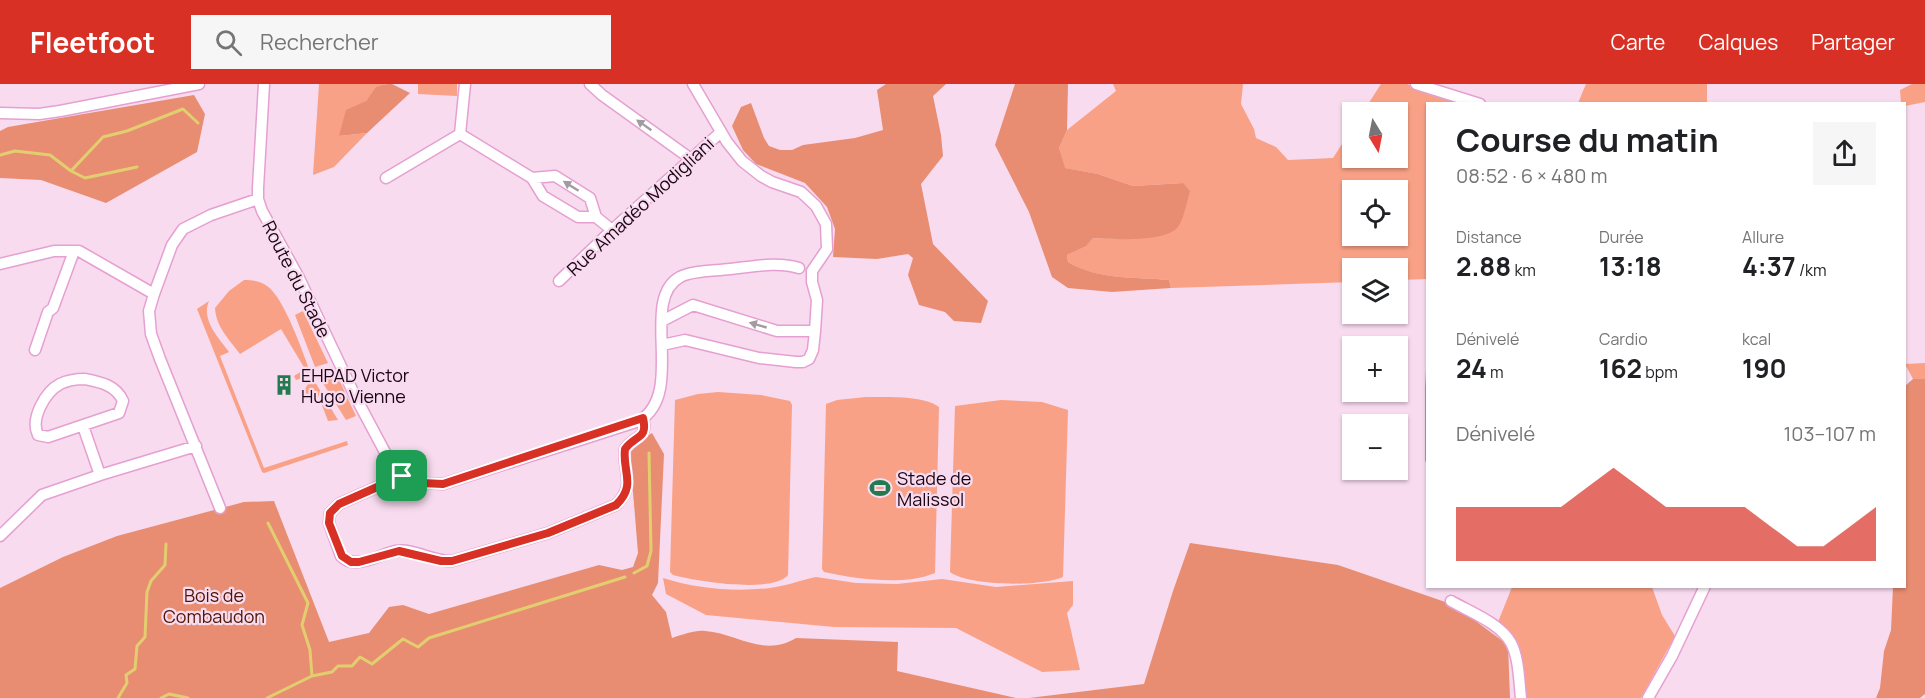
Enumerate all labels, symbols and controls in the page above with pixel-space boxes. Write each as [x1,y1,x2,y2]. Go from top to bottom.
search box [191,15,611,69]
text: Fleetfoot [30,23,155,61]
icon: search [212,26,245,59]
text: Rechercher [260,27,379,57]
text: Carte [1611,28,1665,56]
text: Calques [1698,28,1778,56]
text: Partager [1811,28,1895,56]
north arrow [1342,102,1408,168]
map controls [1342,102,1408,480]
text: Course du matin [1456,117,1719,162]
one-way arrow [637,119,653,131]
button: share [1813,122,1876,185]
street label: Rue Amadéo Modigliani [561,131,719,281]
text: 08:52 · 6 × 480 m [1456,162,1607,189]
button: locate [1342,180,1408,246]
one-way arrow [563,181,579,192]
street label: Route du Stade [257,216,337,342]
text: Distance [1456,226,1522,248]
text: Durée [1599,226,1644,248]
text: Allure [1742,226,1784,248]
text: 2.88 [1456,248,1511,284]
text: 13:18 [1599,248,1662,284]
text: 4:37 [1742,248,1796,284]
button: layers [1342,258,1408,324]
text: km [1511,259,1536,281]
text: /km [1796,259,1827,281]
one-way arrow [749,320,767,329]
text: Dénivelé [1456,328,1519,350]
text: Cardio [1599,328,1648,350]
text: kcal [1742,328,1771,350]
button: + [1342,336,1408,402]
text: 24 [1456,350,1487,386]
text: 162 [1599,350,1642,386]
text: 190 [1742,350,1787,386]
text: m [1487,361,1504,383]
text: bpm [1642,361,1678,383]
place label: EHPAD Victor Hugo Vienne [301,363,410,408]
building icon: EHPAD Victor Hugo Vienne [272,373,296,397]
button: − [1342,414,1408,480]
text: Dénivelé [1456,420,1535,447]
text: 103–107 m [1784,420,1876,447]
pin [376,450,427,501]
icon: arrive [385,459,418,492]
place label: Stade de Malissol [897,466,971,511]
sports icon: Stade de Malissol [868,476,892,500]
park label: Bois de Combaudon [163,583,265,628]

